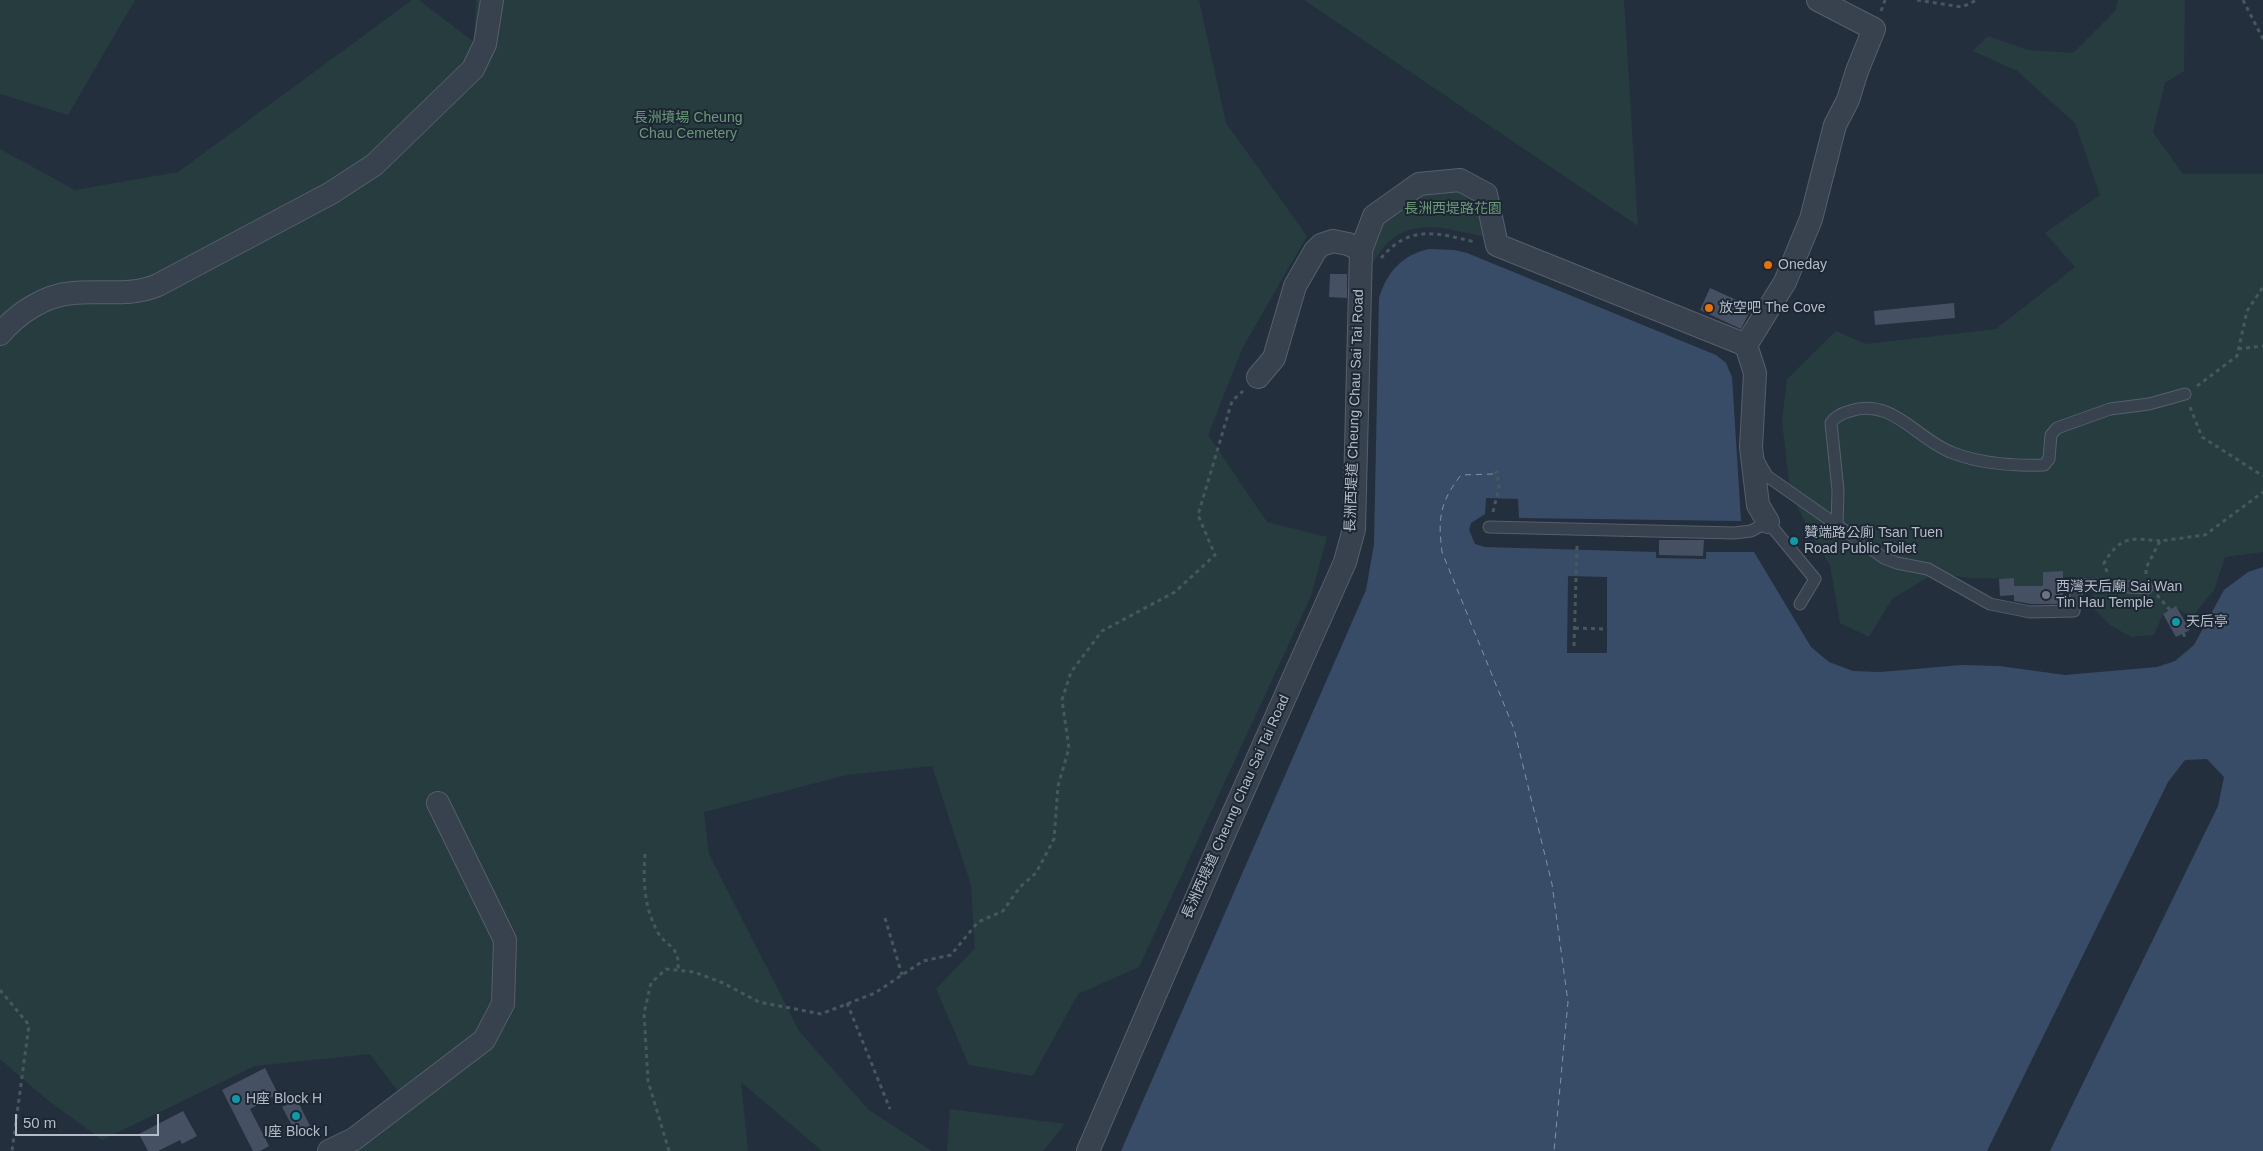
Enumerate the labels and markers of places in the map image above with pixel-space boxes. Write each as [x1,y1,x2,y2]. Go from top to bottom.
place label: Oneday [1778,257,1827,273]
marker: Oneday [1762,259,1774,271]
place label: 放空吧 The Cove [1719,300,1826,316]
marker: 放空吧 The Cove [1703,302,1715,314]
place label: 贊端路公廁 Tsan Tuen Road Public Toilet [1804,525,1943,558]
marker: 贊端路公廁 Tsan Tuen Road Public Toilet [1788,535,1800,547]
place label: 西灣天后廟 Sai Wan Tin Hau Temple [2056,579,2182,612]
marker: 西灣天后廟 Sai Wan Tin Hau Temple [2040,589,2052,601]
place label: 天后亭 [2186,614,2228,630]
marker: 天后亭 [2170,616,2182,628]
place label: H座 Block H [246,1091,322,1107]
marker: H座 Block H [230,1093,242,1105]
marker: I座 Block I [290,1110,302,1122]
place label: I座 Block I [264,1124,328,1140]

